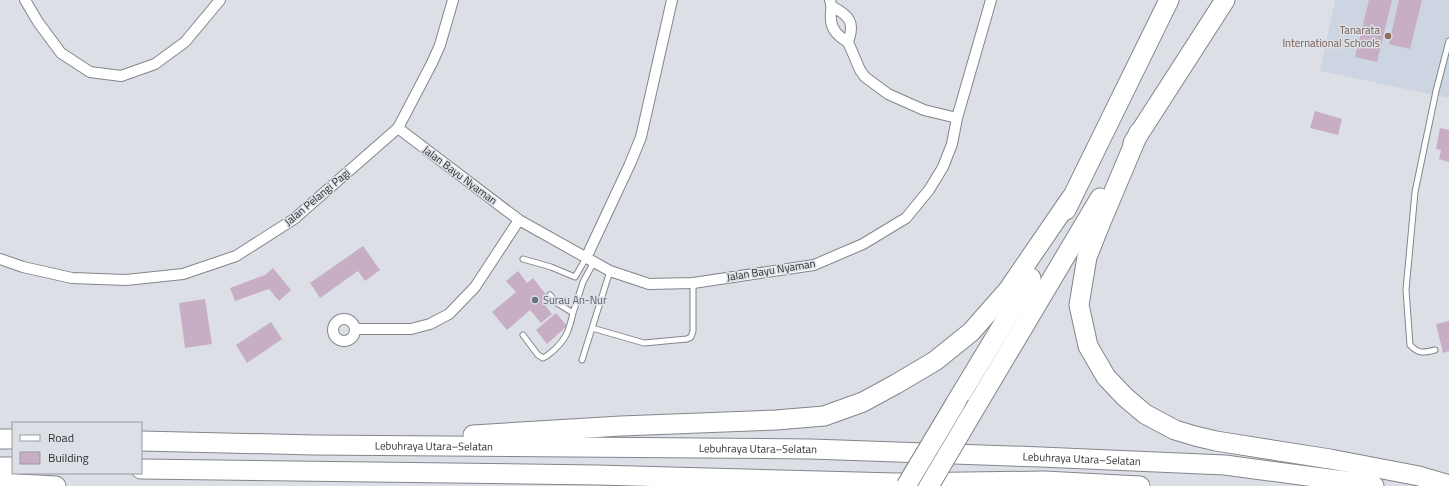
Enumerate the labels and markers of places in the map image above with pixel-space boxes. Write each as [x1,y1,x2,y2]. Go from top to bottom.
place label: Tanarata International Schools [1282,22,1380,51]
marker: Tanarata International Schools [1383,31,1393,41]
place label: Surau An-Nur [543,292,607,308]
marker: Surau An-Nur [530,295,540,305]

